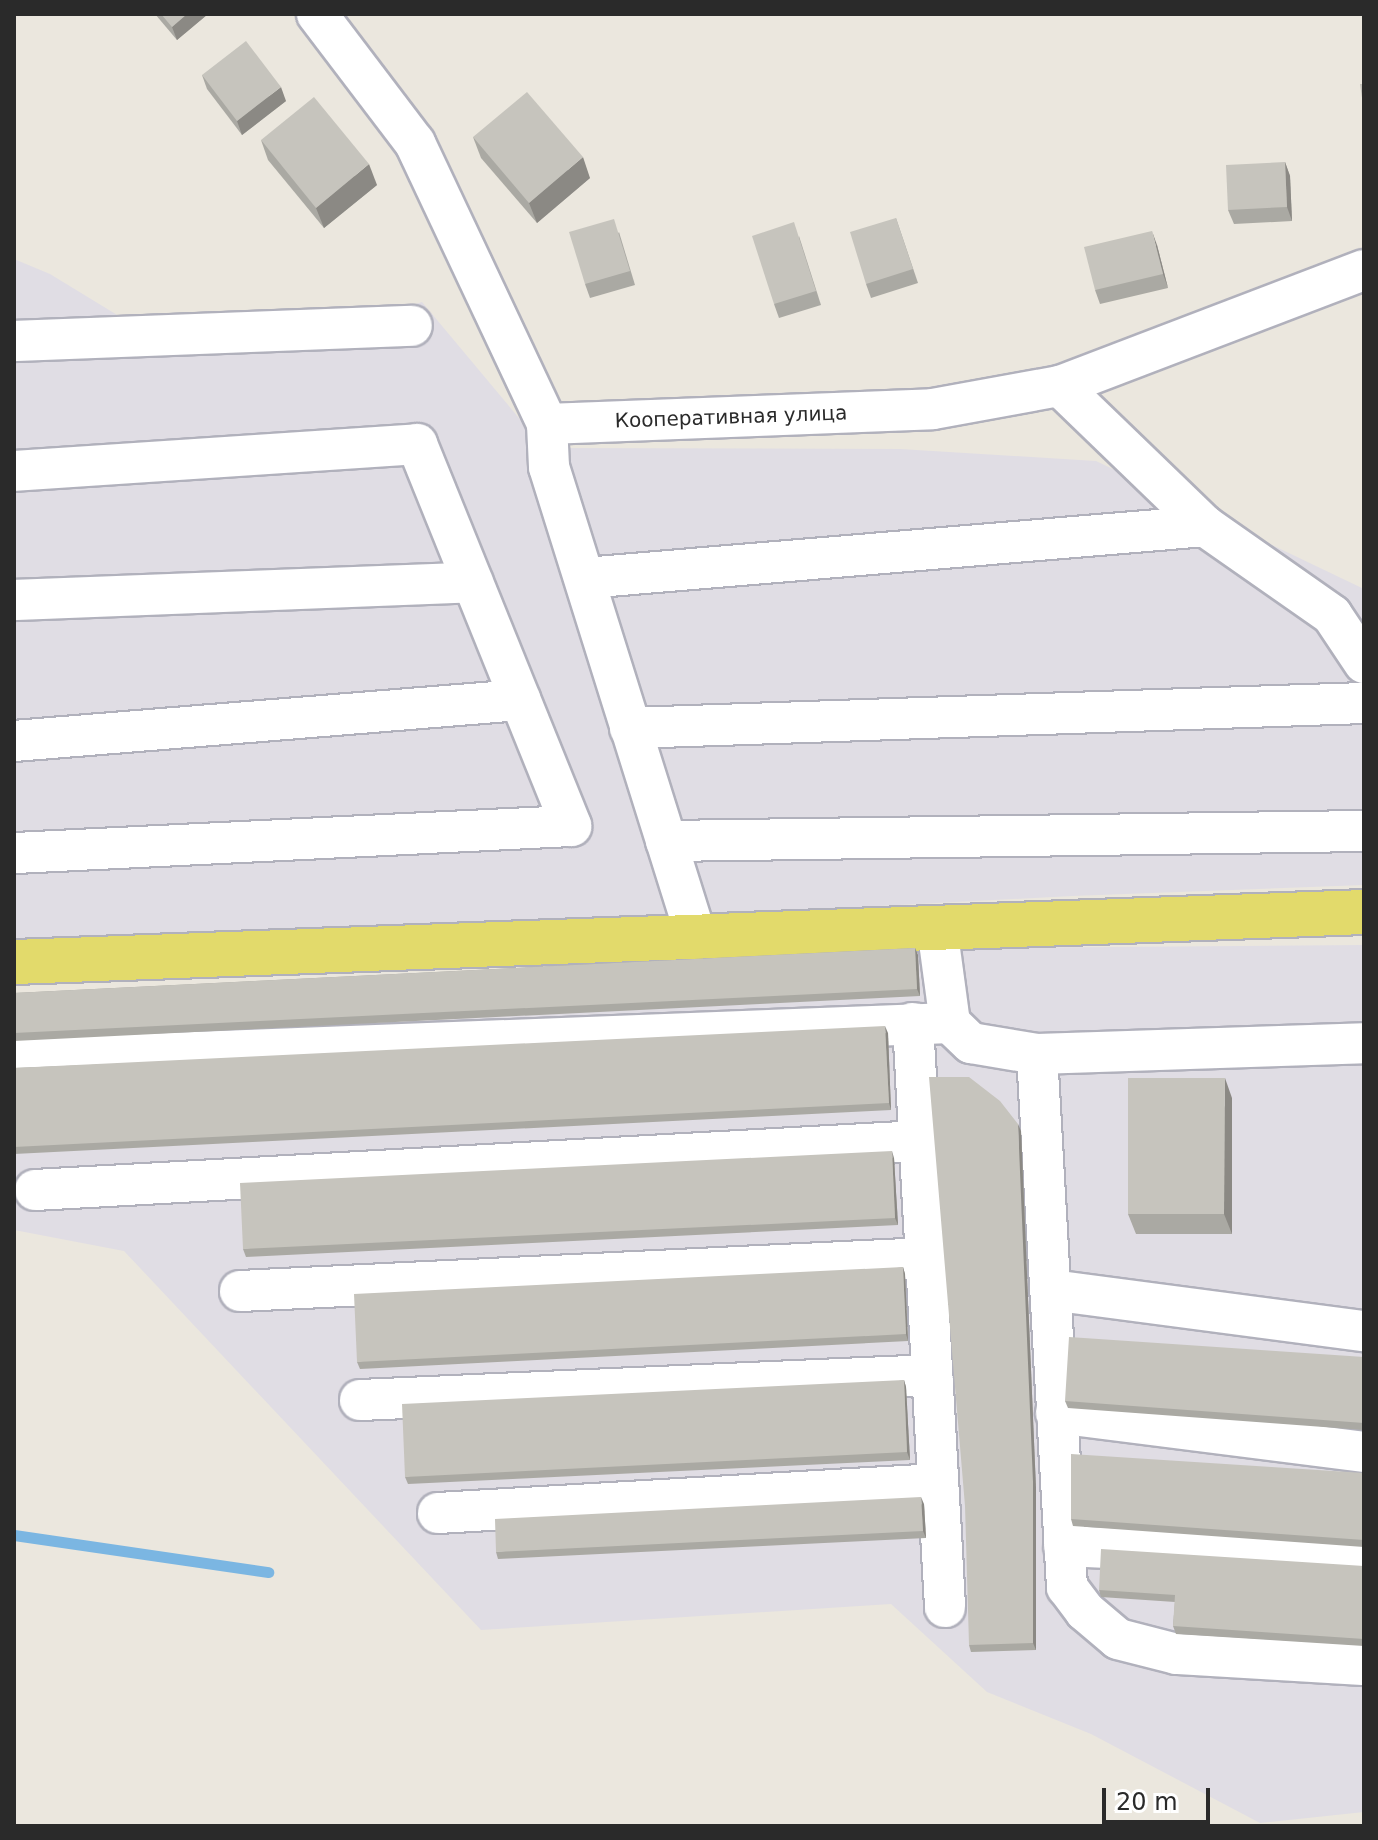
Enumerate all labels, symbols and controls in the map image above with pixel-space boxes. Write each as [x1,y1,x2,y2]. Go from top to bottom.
street label: Кооперативная улица [614,401,848,433]
scale bar [1106,1772,1214,1822]
text: 20 m [1116,1788,1178,1816]

